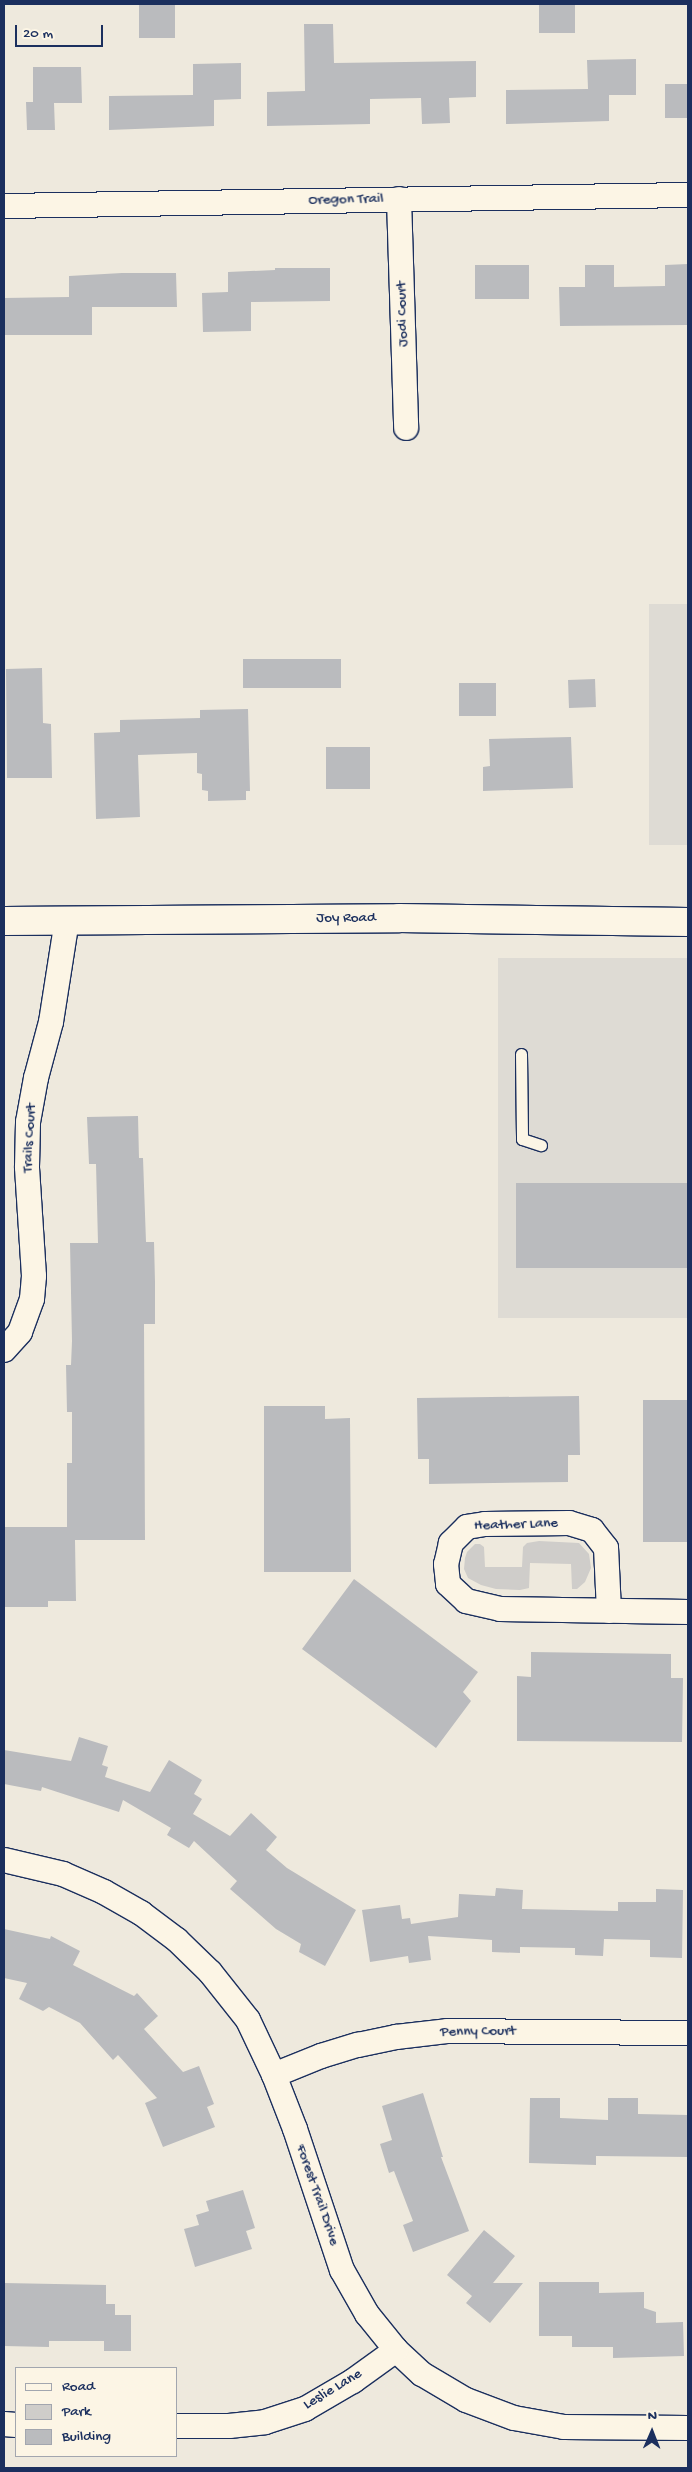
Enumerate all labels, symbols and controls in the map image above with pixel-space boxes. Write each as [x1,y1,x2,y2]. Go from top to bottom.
scale bar [18,15,105,47]
text: 20 m [23,25,53,43]
street label: Oregon Trail [308,190,384,210]
street label: Jodi Court [393,281,413,347]
street label: Joy Road [316,910,376,928]
street label: Trails Court [19,1103,41,1173]
street label: Heather Lane [474,1515,558,1535]
street label: Penny Court [440,2022,516,2042]
street label: Forest Trail Drive [291,2142,343,2248]
street label: Leslie Lane [300,2365,366,2415]
legend [15,2367,178,2457]
text: Road [62,2378,95,2396]
text: Park [62,2403,91,2421]
north arrow [627,2407,677,2457]
text: N [648,2408,657,2425]
text: Building [62,2428,111,2446]

